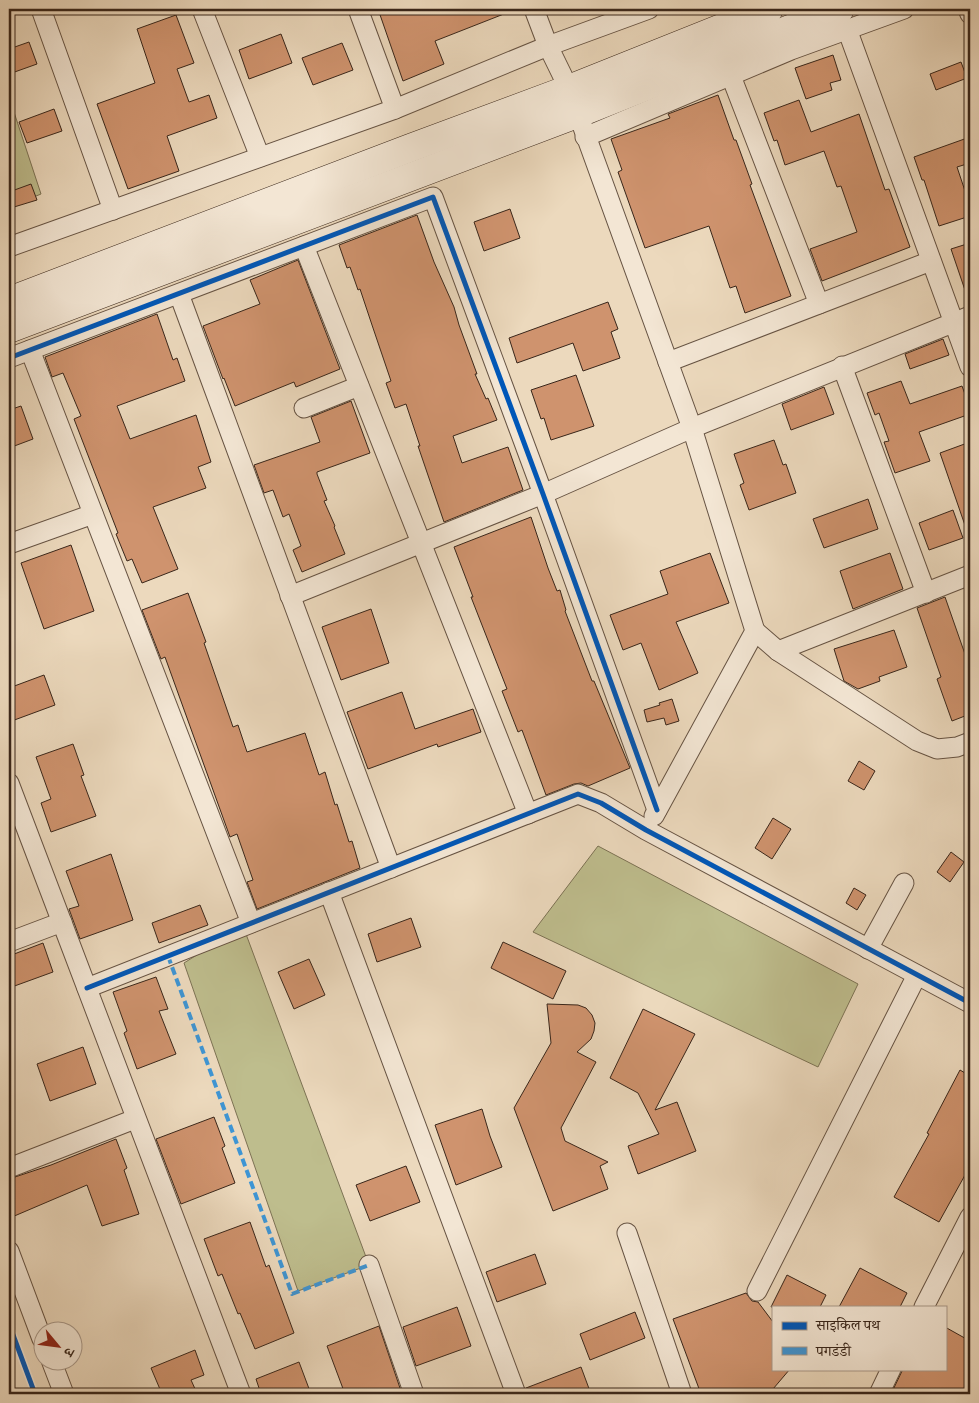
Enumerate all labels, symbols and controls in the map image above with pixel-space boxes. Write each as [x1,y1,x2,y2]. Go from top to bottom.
legend [772,1306,946,1370]
text: साइकिल पथ [815,1315,881,1335]
north arrow [32,1320,82,1370]
text: पगडंडी [815,1341,852,1361]
text: उ [58,1343,79,1361]

